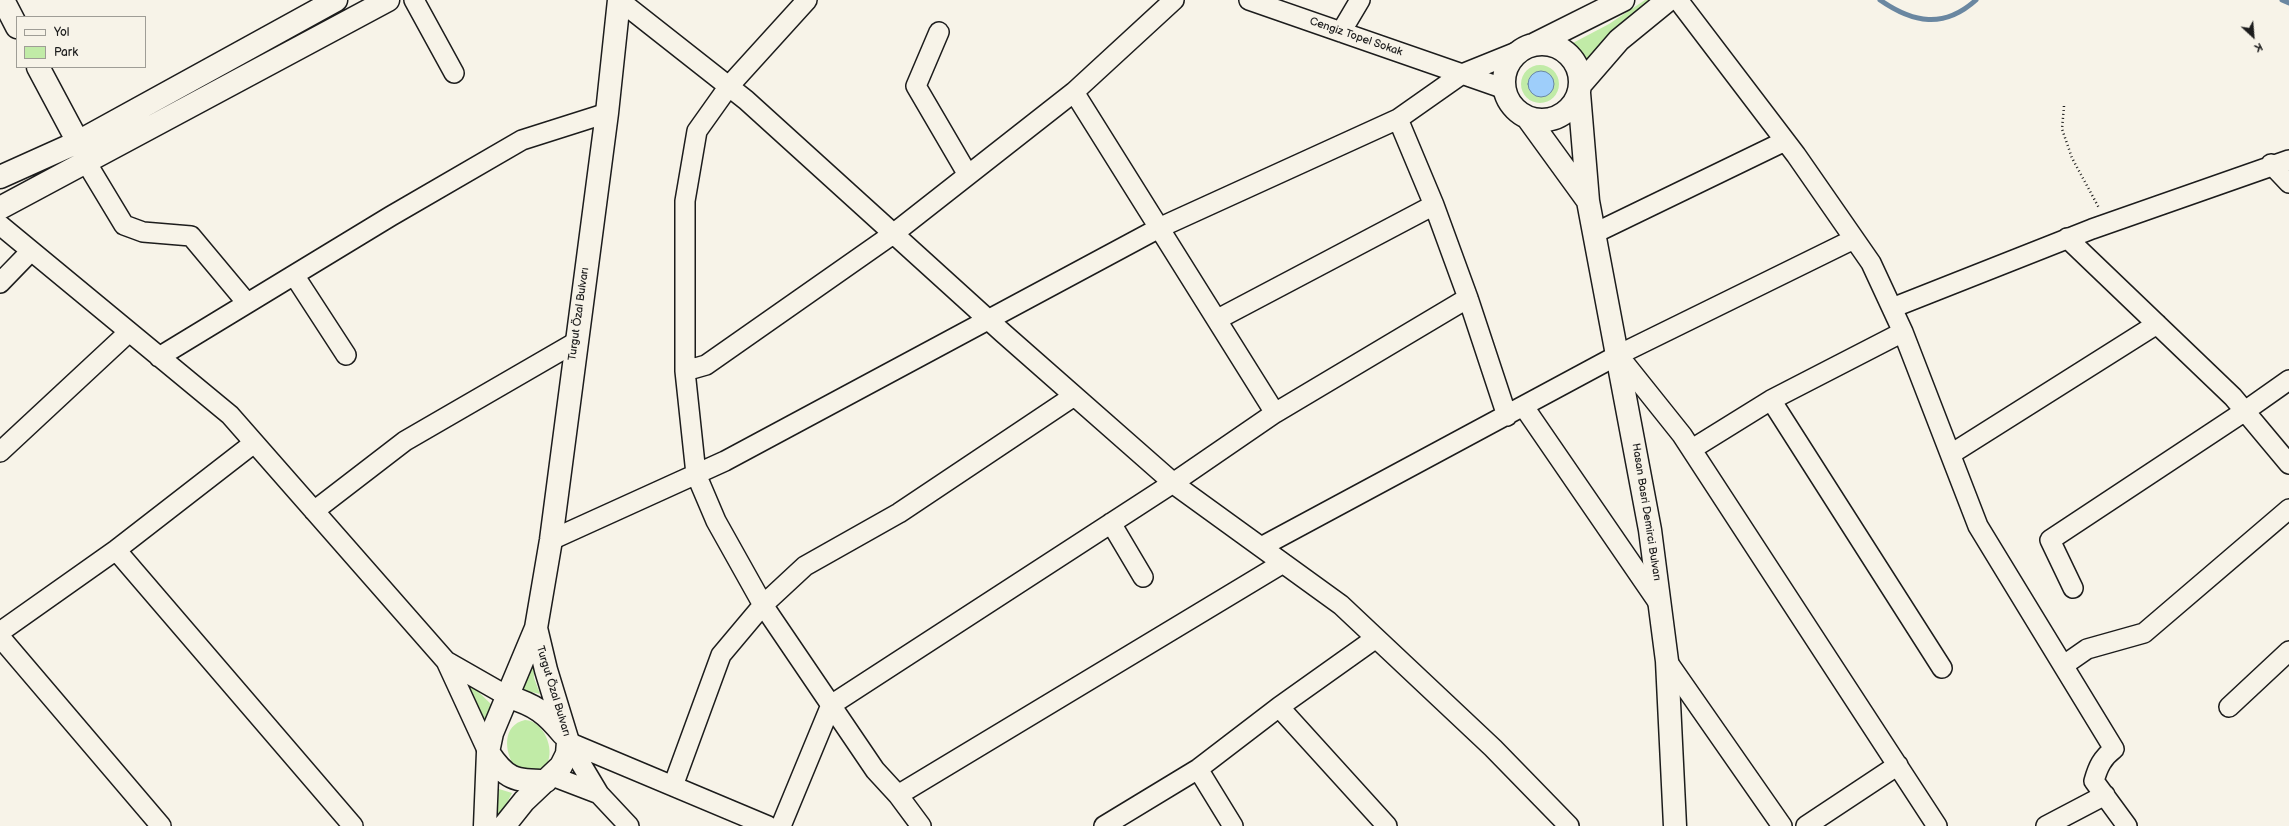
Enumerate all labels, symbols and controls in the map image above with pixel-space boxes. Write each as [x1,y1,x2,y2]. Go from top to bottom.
street label: Cengiz Topel Sokak [1308,15,1404,59]
legend [16,16,146,68]
north arrow [2233,16,2273,56]
text: Yol [54,25,69,40]
text: K [2252,40,2265,55]
text: Park [54,45,78,60]
street label: Turgut Özal Bulvarı [566,267,592,361]
street label: Hasan Basri Demirci Bulvarı [1629,442,1663,582]
street label: Turgut Özal Bulvarı [533,644,573,738]

